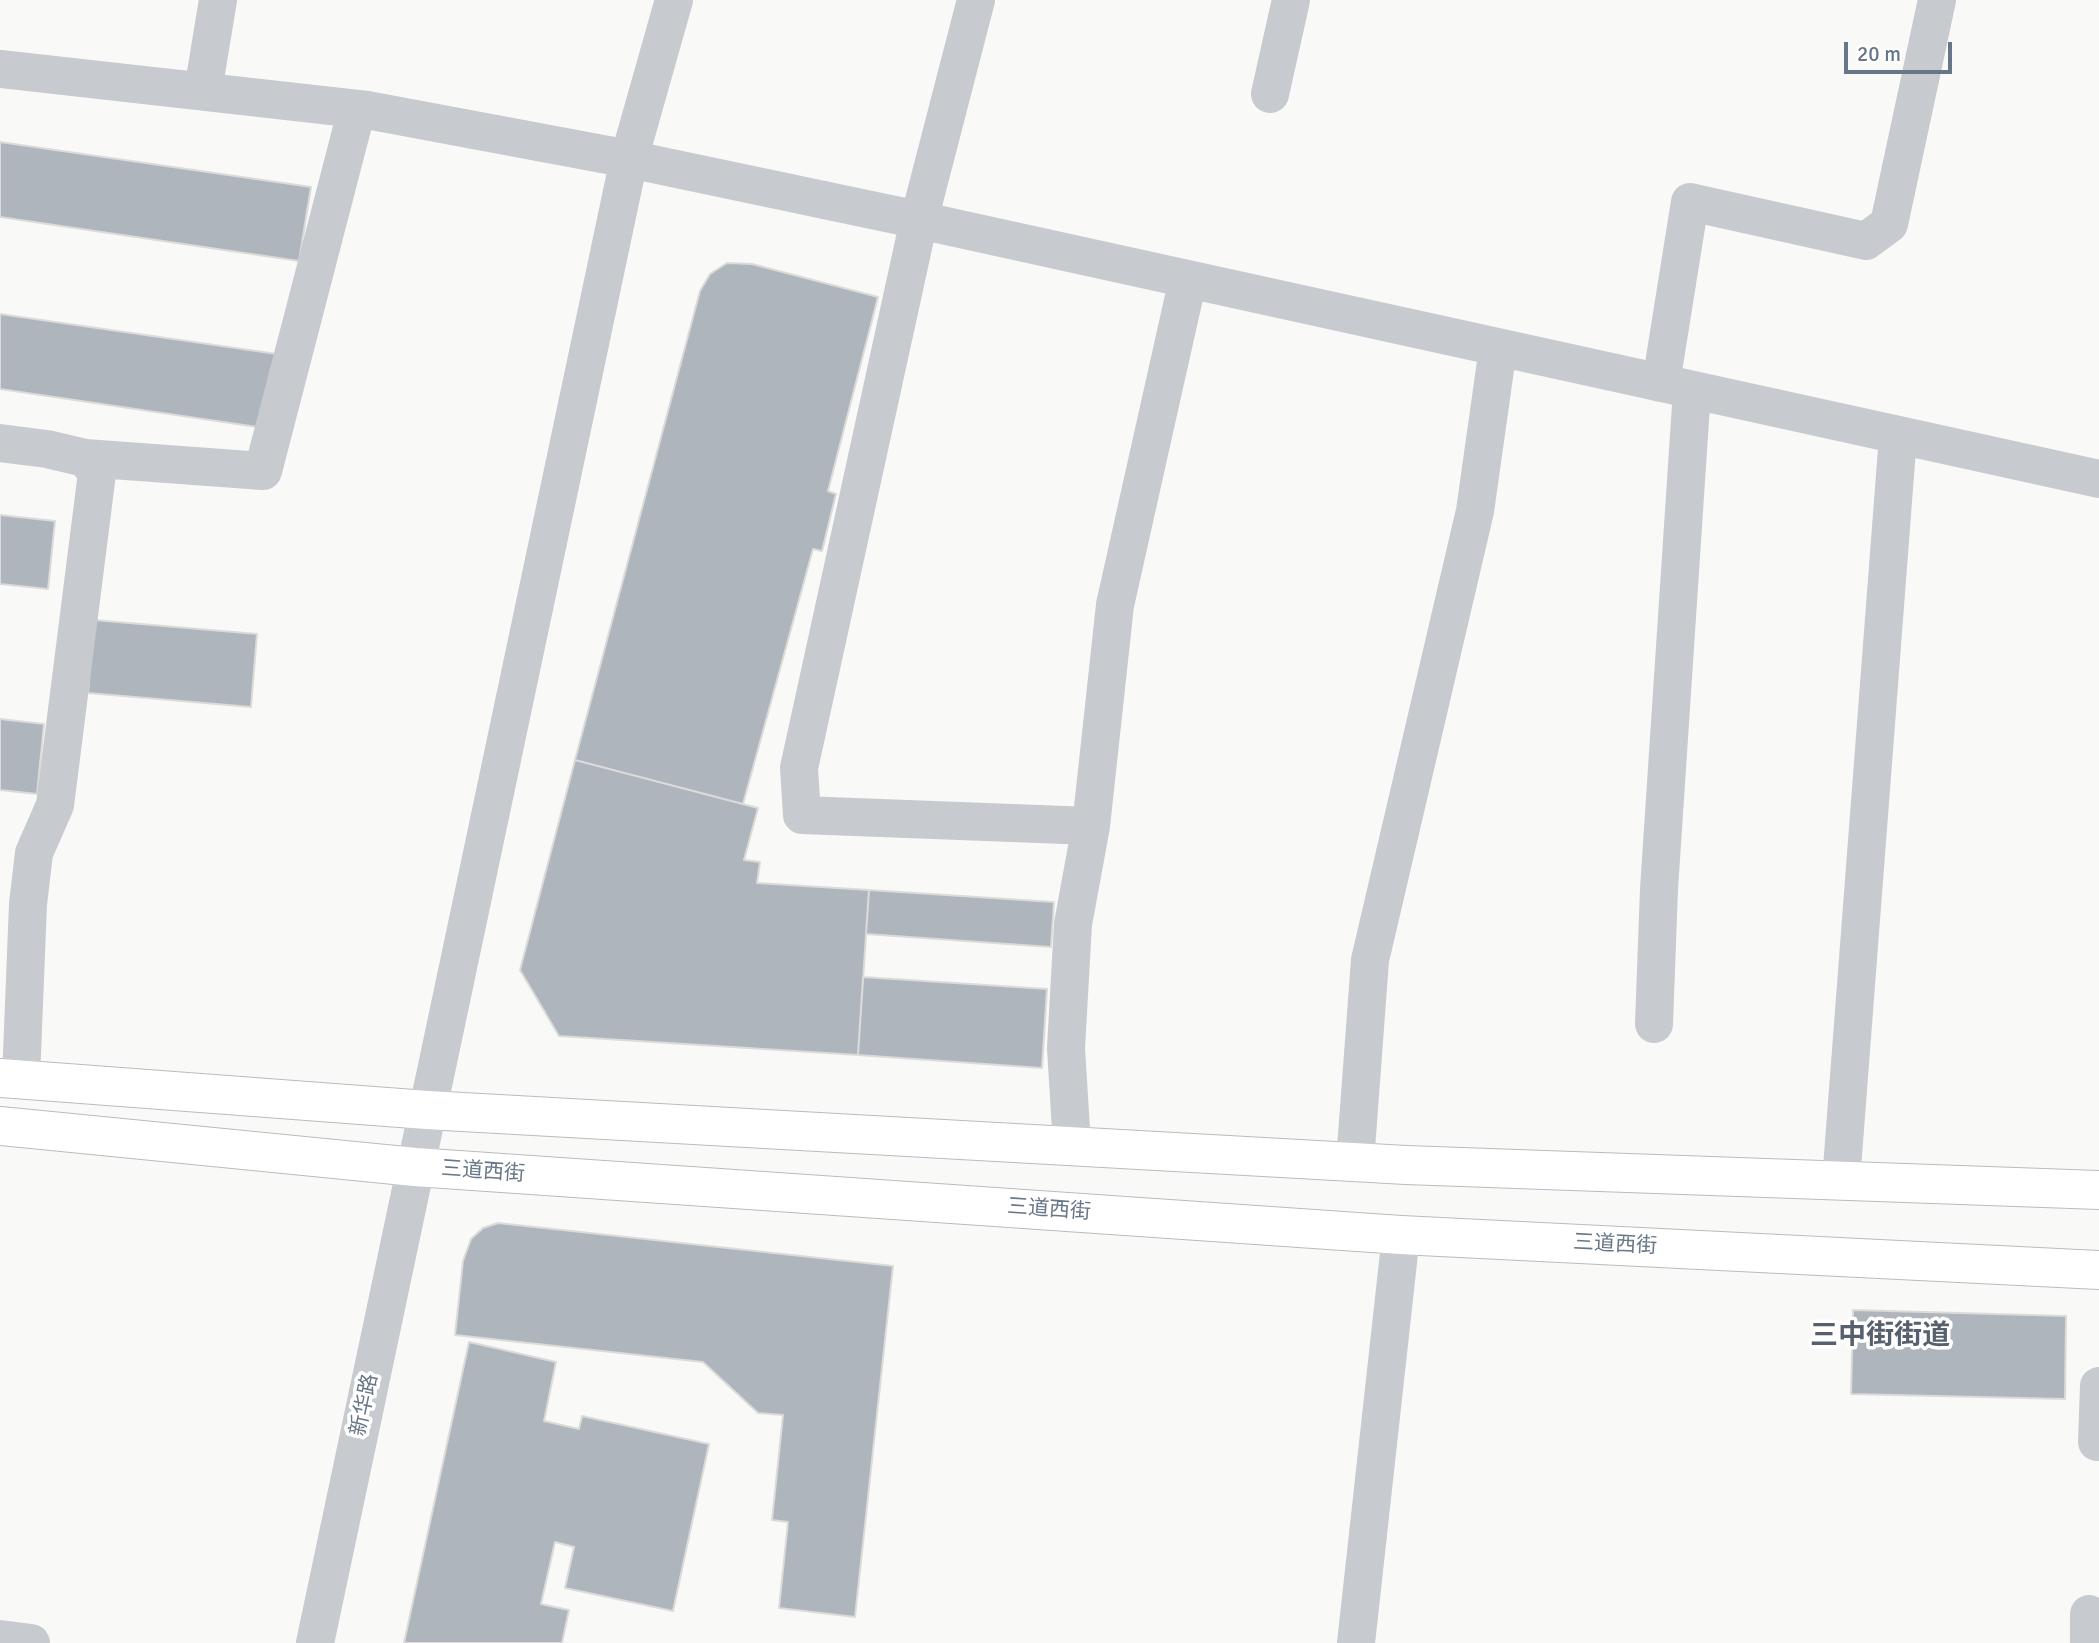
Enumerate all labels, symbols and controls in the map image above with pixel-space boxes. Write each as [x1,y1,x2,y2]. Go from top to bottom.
scale bar [1847,28,1955,72]
text: 20 m [1857,41,1901,67]
street label: 三道西街 [440,1157,526,1187]
street label: 三道西街 [1006,1195,1092,1225]
street label: 三道西街 [1572,1230,1658,1260]
district label: 三中街街道 [1810,1320,1950,1354]
street label: 新华路 [346,1372,384,1438]

